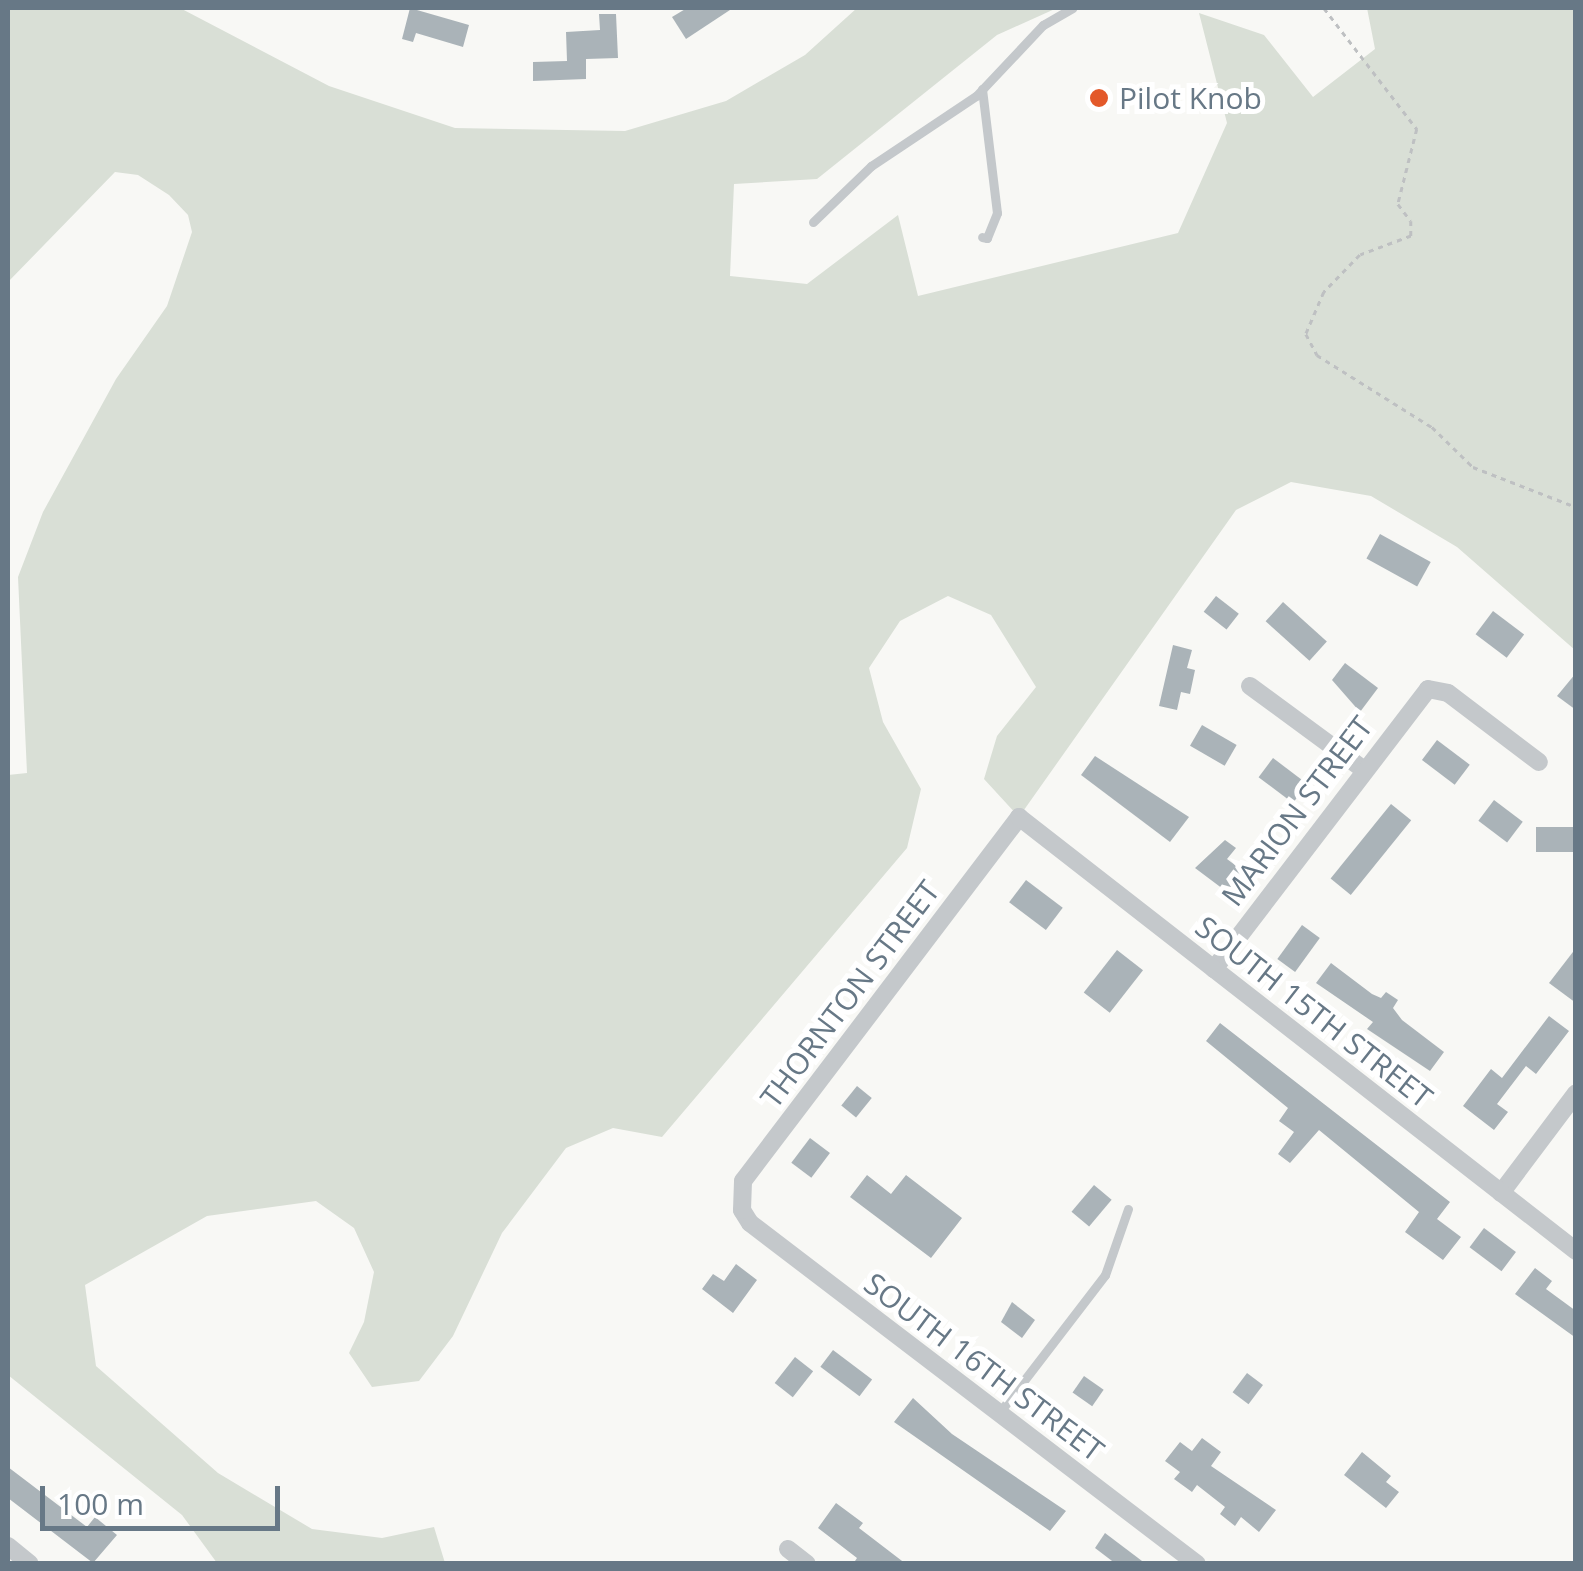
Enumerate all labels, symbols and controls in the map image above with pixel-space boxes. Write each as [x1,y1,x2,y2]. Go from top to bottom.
place label: Pilot Knob [1119,80,1262,116]
marker: Pilot Knob [1088,87,1110,109]
street label: MARION STREET [1214,709,1380,913]
street label: THORNTON STREET [753,873,947,1115]
street label: SOUTH 15TH STREET [1189,908,1439,1116]
street label: SOUTH 16TH STREET [857,1265,1111,1469]
scale bar [45,1466,285,1528]
text: 100 m [57,1483,144,1524]

